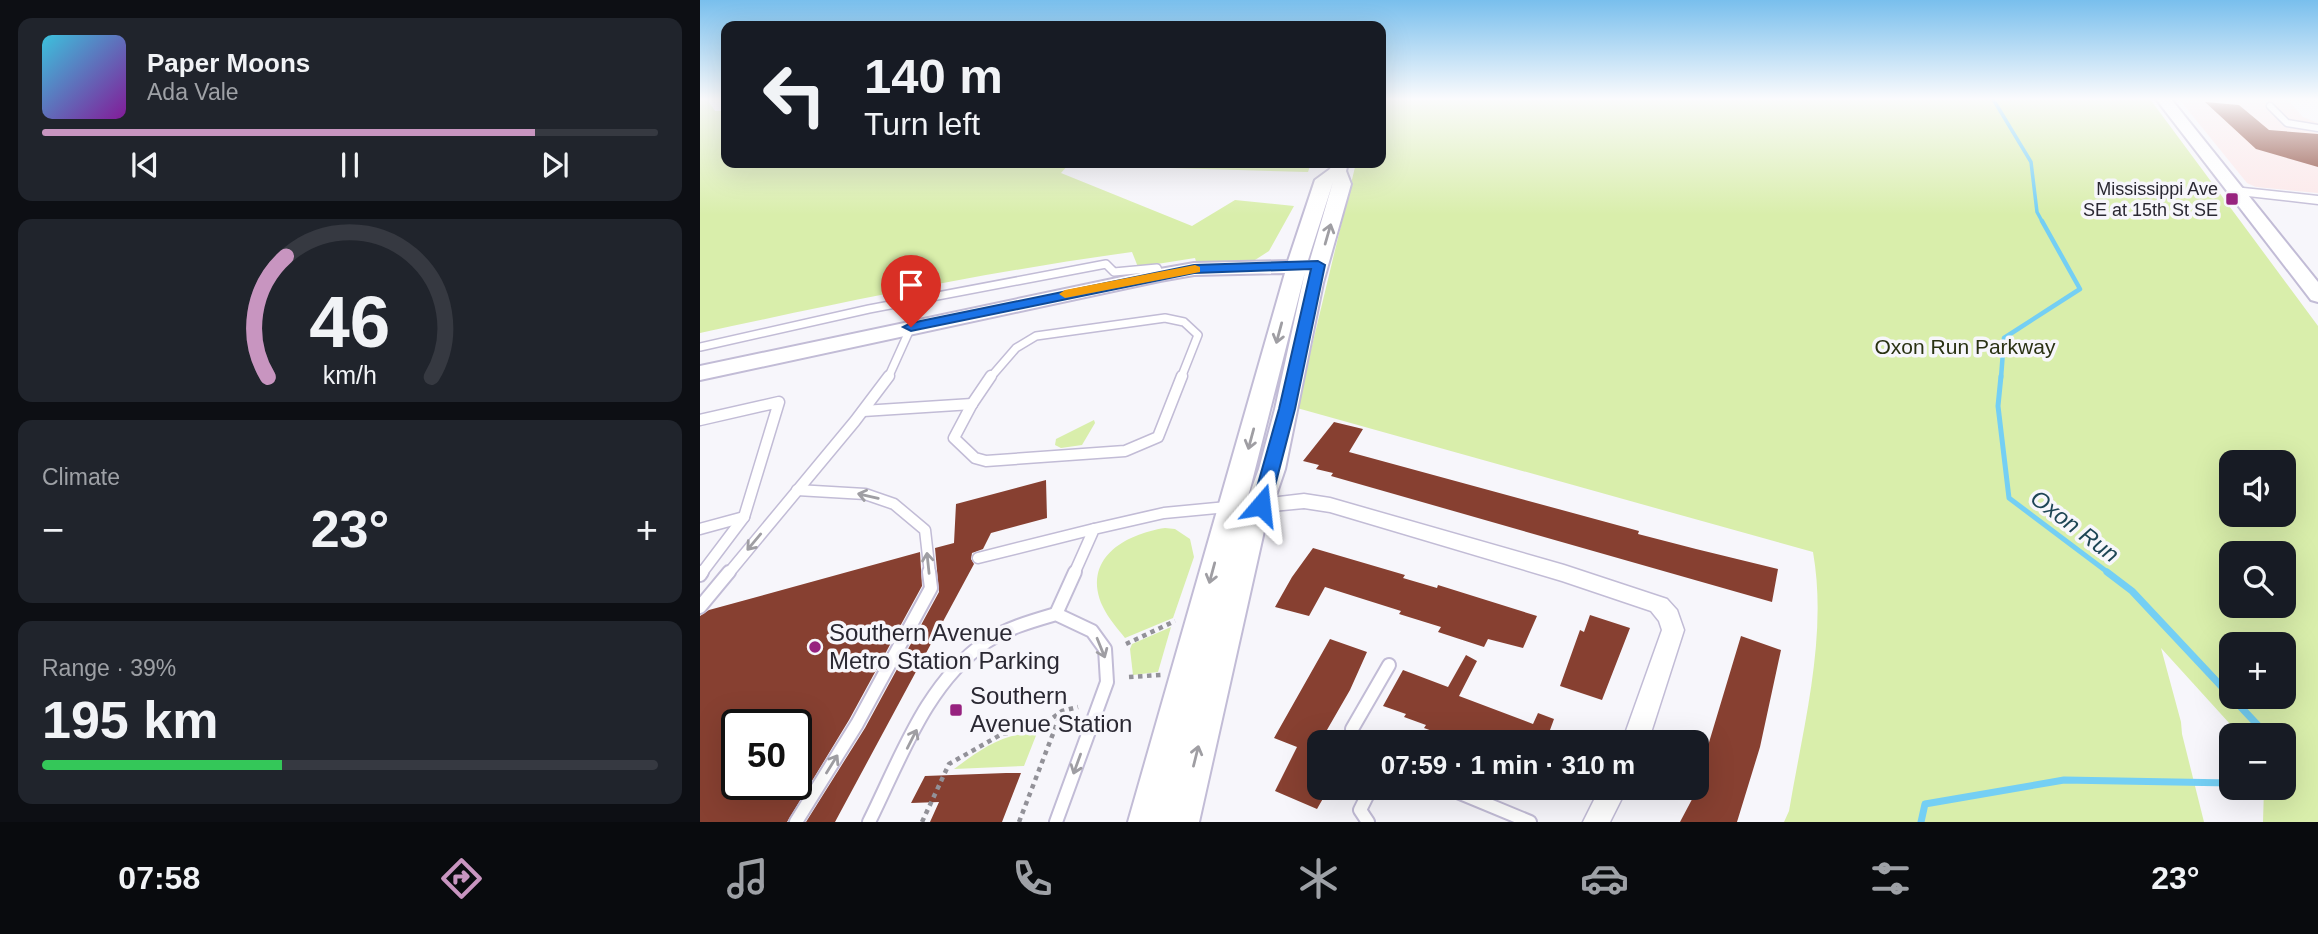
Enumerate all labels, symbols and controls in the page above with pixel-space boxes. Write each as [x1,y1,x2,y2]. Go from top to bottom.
text: Paper Moons [147,48,310,78]
icon: left [749,49,840,140]
text: 140 m [864,49,1003,103]
text: Ada Vale [147,79,239,105]
text: Turn left [864,106,980,142]
icon: previous [126,146,164,184]
icon: pause [331,146,369,184]
icon: next [536,146,574,184]
place label: Mississippi Ave SE at 15th St SE [2083,179,2218,220]
marker: Mississippi Ave SE at 15th St SE [2224,191,2240,207]
one-way arrow [1322,223,1335,245]
pin [881,255,941,327]
icon: arrive [892,266,930,304]
text: 46 [310,281,390,362]
one-way arrow [1272,321,1285,344]
park label: Oxon Run Parkway [1875,335,2056,358]
text: km/h [323,360,377,388]
one-way arrow [1244,428,1257,450]
map controls [2219,450,2296,800]
button: sound [2219,450,2296,527]
text: Climate [42,464,120,490]
position arrow [1224,468,1298,542]
water label: Oxon Run [2026,484,2124,568]
one-way arrow [857,489,880,502]
text: 23° [311,500,389,558]
text: − [42,509,64,551]
text: + [636,509,658,551]
one-way arrow [746,533,762,551]
button: search [2219,541,2296,618]
one-way arrow [922,552,935,574]
one-way arrow [1205,562,1218,584]
place label: Southern Avenue Metro Station Parking [829,619,1060,674]
button: + [2219,632,2296,709]
one-way arrow [1095,637,1108,658]
marker: Southern Avenue Metro Station Parking [807,639,823,655]
text: Range · 39% [42,655,176,681]
place label: Southern Avenue Station [970,682,1132,737]
text: 195 km [42,691,218,749]
marker: Southern Avenue Station [948,702,964,718]
speed limit sign: 50 [721,709,812,800]
button: − [2219,723,2296,800]
one-way arrow [905,730,919,750]
one-way arrow [1190,745,1203,768]
text: 07:59 · 1 min · 310 m [1381,750,1635,780]
one-way arrow [1070,752,1082,774]
one-way arrow [825,755,840,774]
icon: directions [437,854,486,903]
icon: music [723,854,772,903]
icon: phone [1008,854,1057,903]
icon: climate [1294,854,1343,903]
icon: car [1580,854,1629,903]
icon: filters [1866,854,1915,903]
text: 07:58 [118,860,200,896]
text: 23° [2151,860,2200,896]

